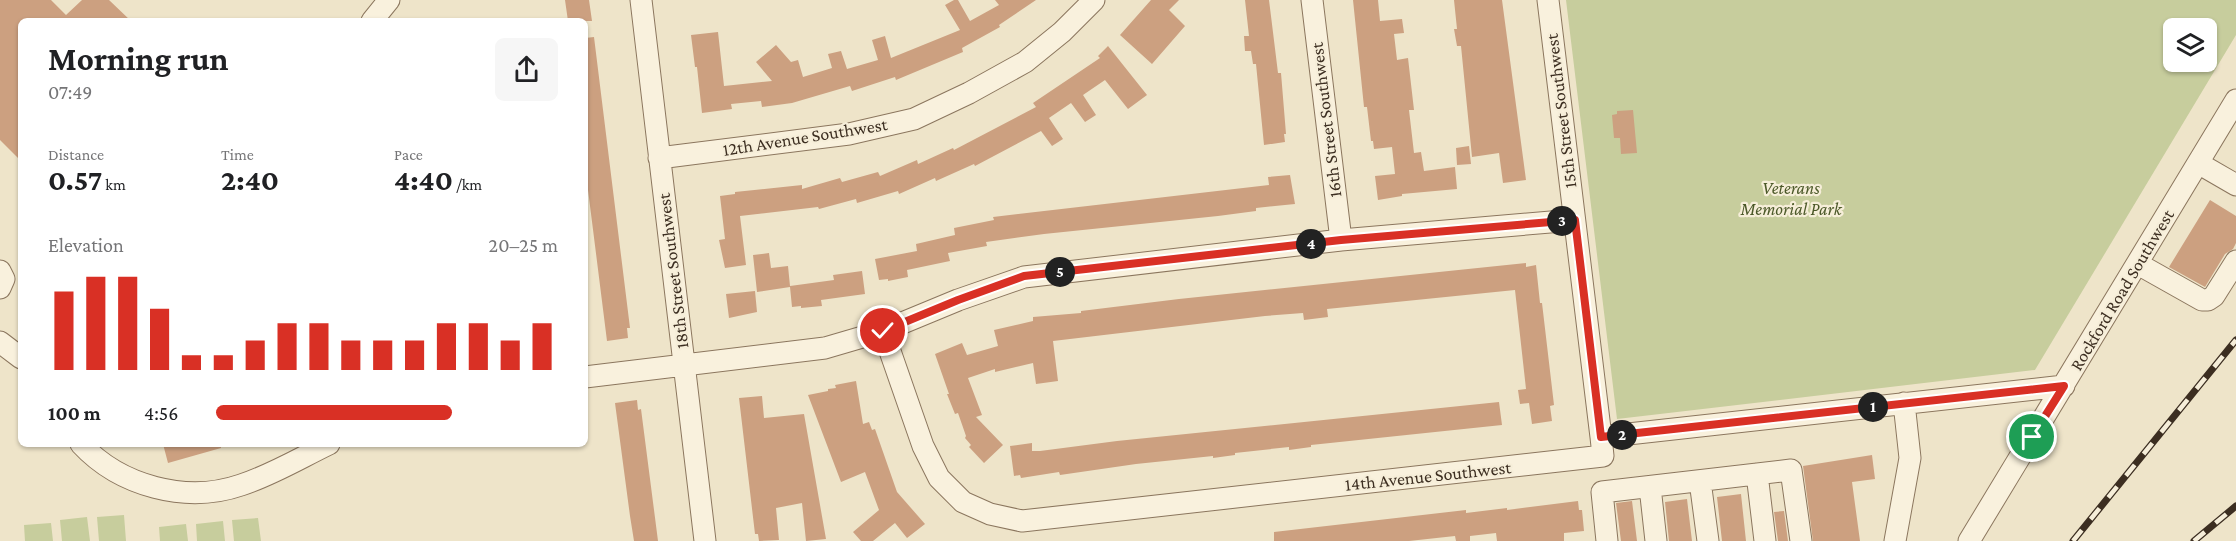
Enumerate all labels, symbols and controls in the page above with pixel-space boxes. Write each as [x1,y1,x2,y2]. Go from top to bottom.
map controls [2163,18,2217,72]
button: layers [2163,18,2217,72]
street label: 15th Street Southwest [1541,32,1580,189]
button: share [495,38,558,101]
text: Morning run [48,40,229,77]
street label: 16th Street Southwest [1306,40,1345,199]
text: 07:49 [48,81,93,103]
street label: 12th Avenue Southwest [721,114,890,160]
text: Distance [48,146,104,163]
text: Time [221,146,254,163]
text: Pace [394,146,423,163]
text: 0.57 [48,163,102,196]
text: 2:40 [221,163,279,196]
text: 4:40 [394,163,453,196]
text: km [102,176,126,193]
text: /km [453,176,482,193]
park label: Veterans Memorial Park [1739,178,1843,219]
street label: 18th Street Southwest [653,191,692,350]
street label: Rockford Road Southwest [2066,205,2179,374]
pin: 3 [1547,206,1577,236]
text: 3 [1558,212,1566,229]
pin: 4 [1296,229,1326,259]
text: Elevation [48,234,124,256]
text: 20–25 m [489,234,558,256]
text: 4 [1307,235,1315,252]
pin: 5 [1045,257,1075,287]
text: 5 [1056,263,1064,280]
pin [857,305,908,356]
icon: check [866,314,899,347]
pin: 1 [1858,392,1888,422]
text: 1 [1870,398,1876,415]
text: 100 m [48,402,101,424]
text: 4:56 [144,402,178,424]
pin [2006,411,2057,462]
pin: 2 [1607,420,1637,450]
icon: arrive [2015,420,2048,453]
text: 2 [1618,426,1626,443]
street label: 14th Avenue Southwest [1344,457,1513,495]

